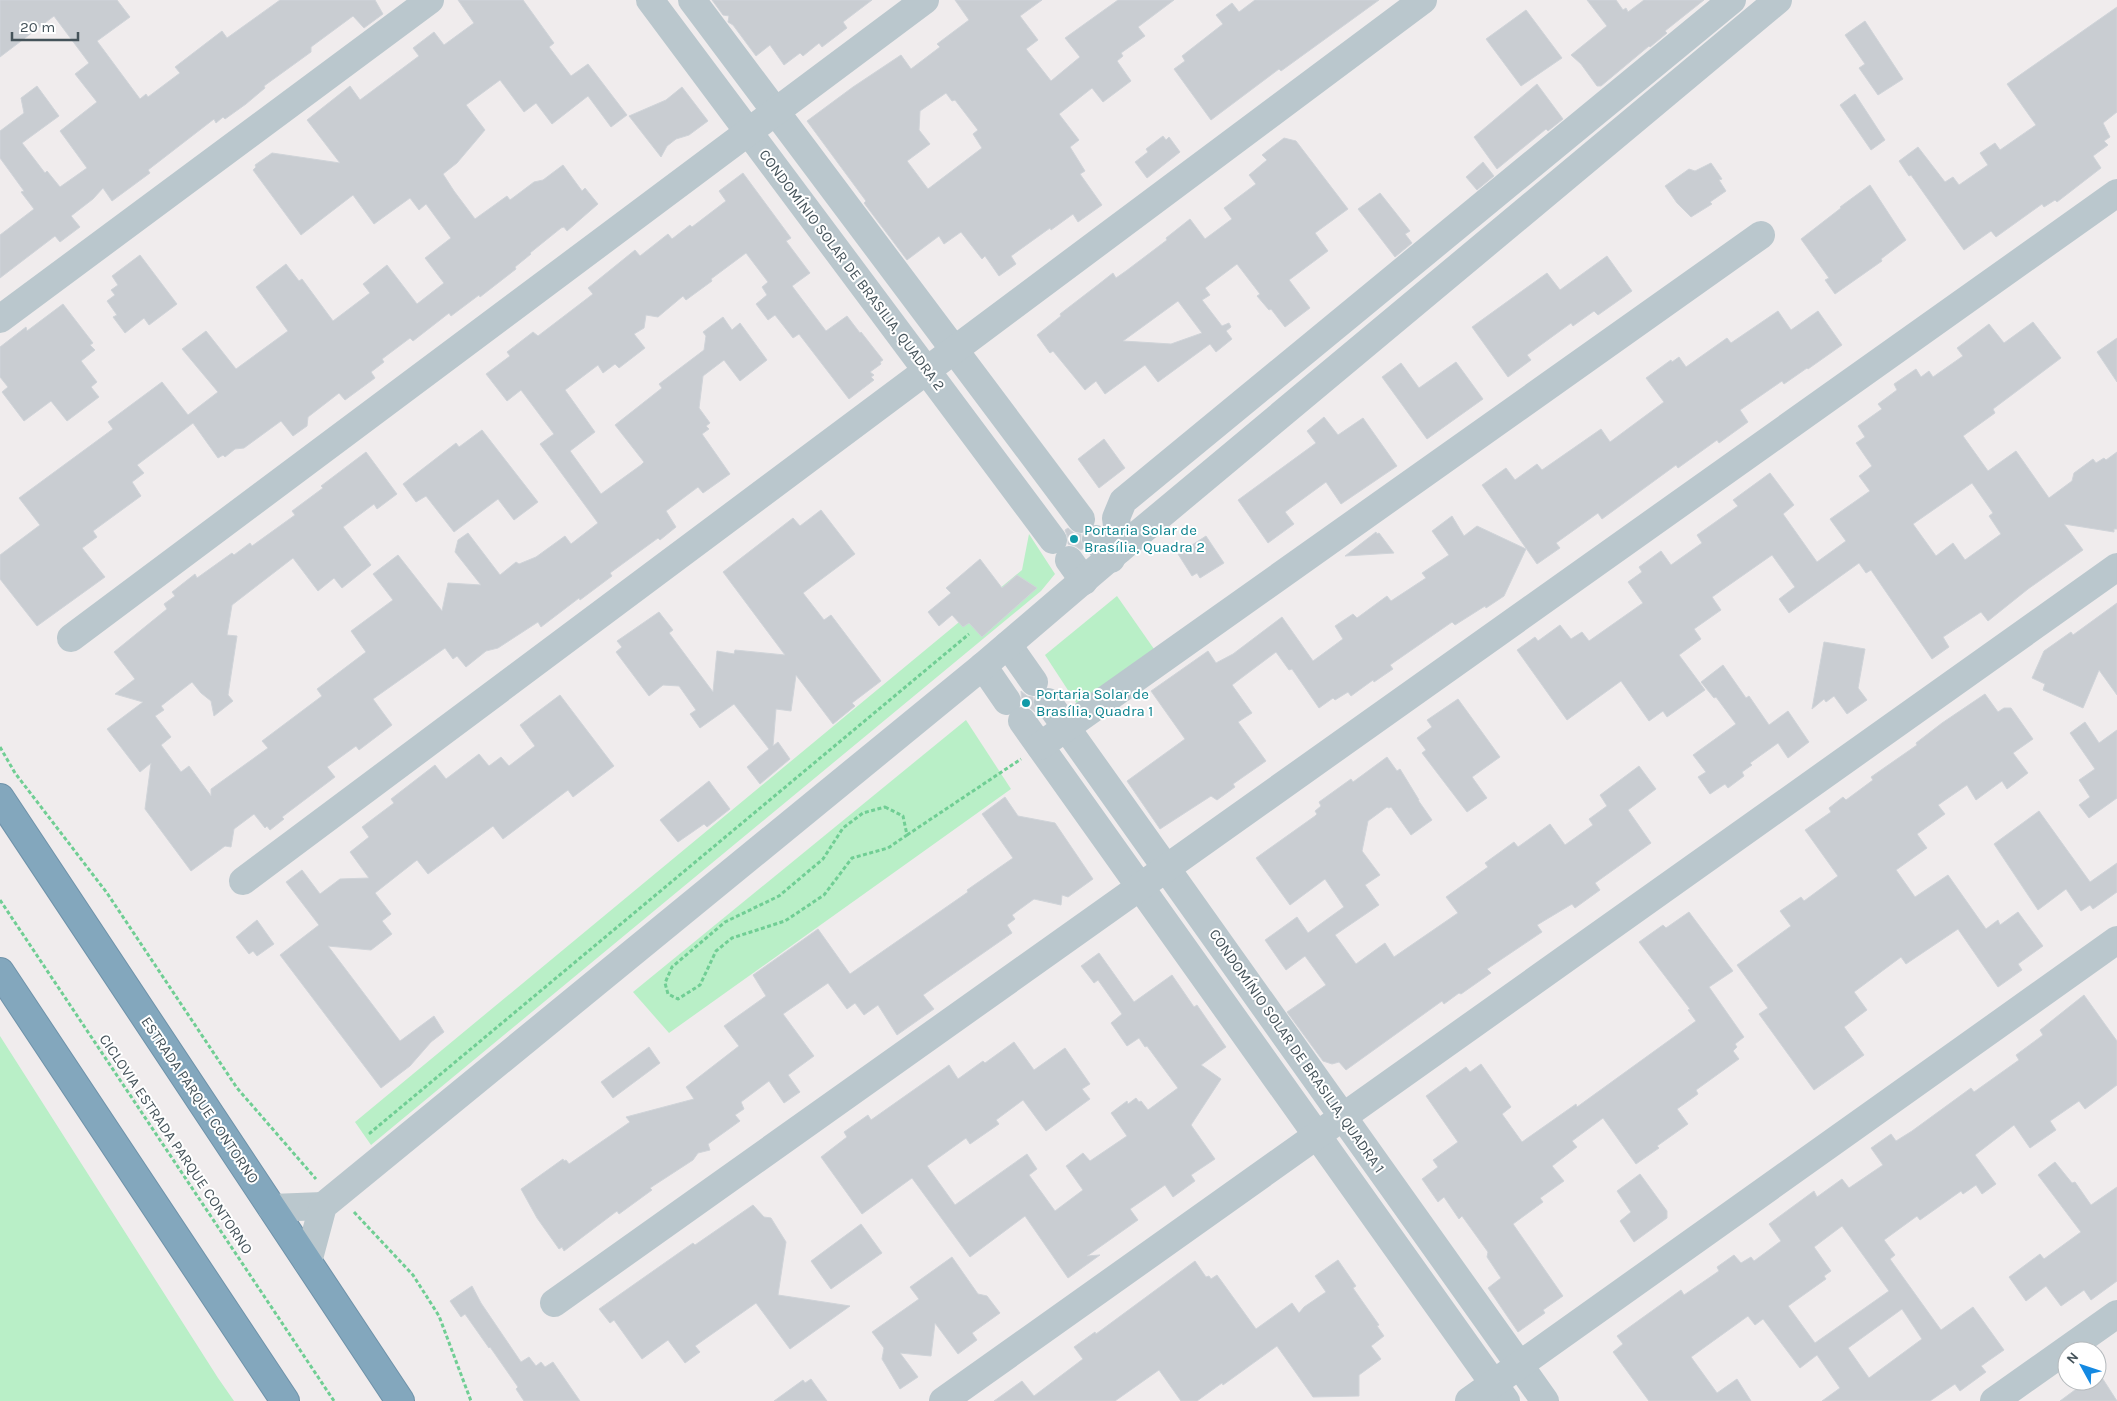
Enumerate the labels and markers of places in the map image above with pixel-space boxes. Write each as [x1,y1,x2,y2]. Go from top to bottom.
place label: Portaria Solar de Brasília, Quadra 2 [1084,521,1205,556]
marker: Portaria Solar de Brasília, Quadra 2 [1068,533,1080,545]
place label: Portaria Solar de Brasília, Quadra 1 [1036,685,1153,720]
marker: Portaria Solar de Brasília, Quadra 1 [1020,697,1032,709]

